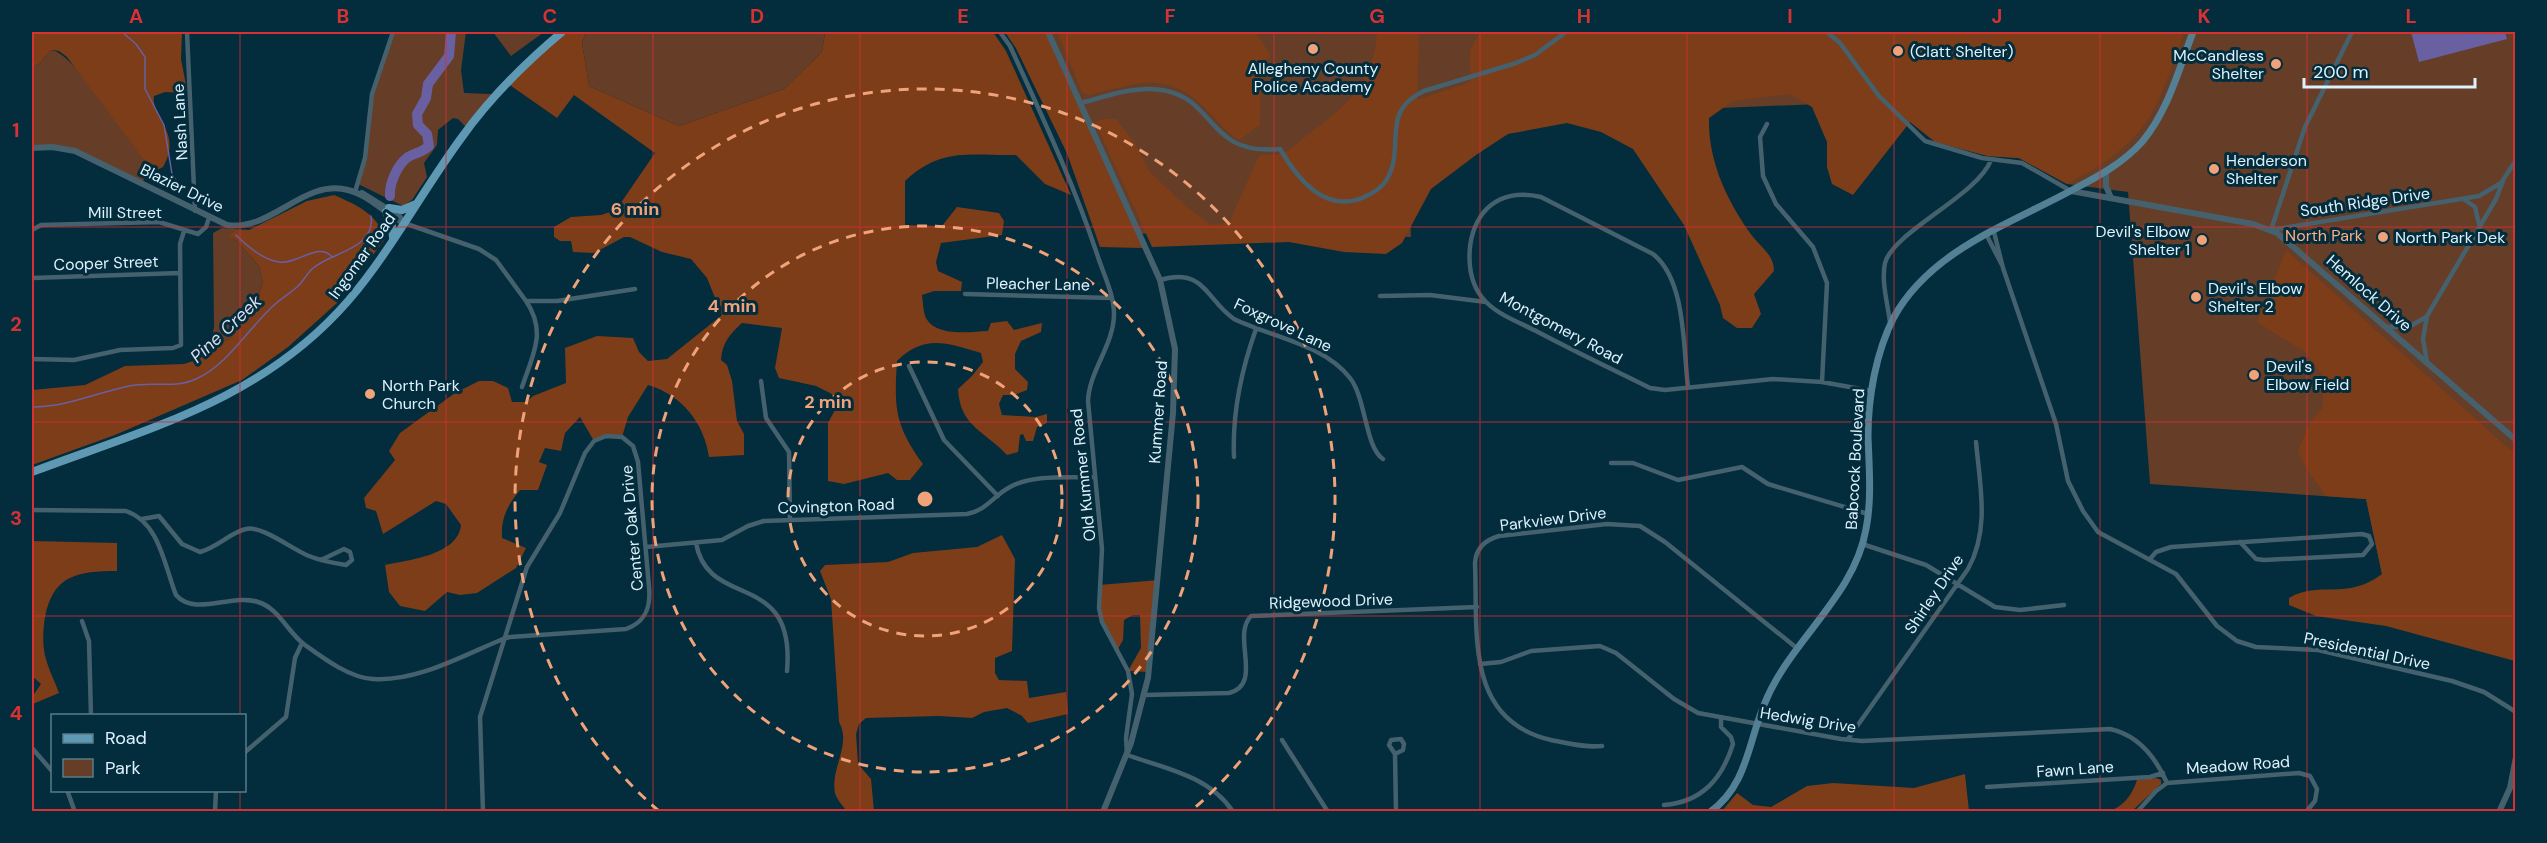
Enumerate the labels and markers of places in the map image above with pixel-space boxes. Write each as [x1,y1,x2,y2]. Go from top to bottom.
place label: (Clatt Shelter) [1910,41,2013,62]
marker: Allegheny County Police Academy [1306,42,1320,56]
marker: (Clatt Shelter) [1891,44,1905,58]
place label: McCandless Shelter [2173,45,2264,84]
marker: McCandless Shelter [2269,57,2283,71]
place label: Allegheny County Police Academy [1248,58,1378,97]
place label: Henderson Shelter [2226,150,2307,189]
marker: Henderson Shelter [2207,162,2221,176]
place label: Devil's Elbow Shelter 1 [2096,221,2190,260]
place label: North Park Dek [2395,227,2505,248]
marker: North Park Dek [2376,230,2390,244]
marker: Devil's Elbow Shelter 1 [2195,233,2209,247]
place label: Devil's Elbow Shelter 2 [2208,278,2302,317]
marker: Devil's Elbow Shelter 2 [2189,290,2203,304]
place label: Devil's Elbow Field [2266,356,2349,395]
marker: Devil's Elbow Field [2247,368,2261,382]
place label: North Park Church [382,375,460,414]
marker: North Park Church [363,387,377,401]
centre of rings [915,489,935,509]

